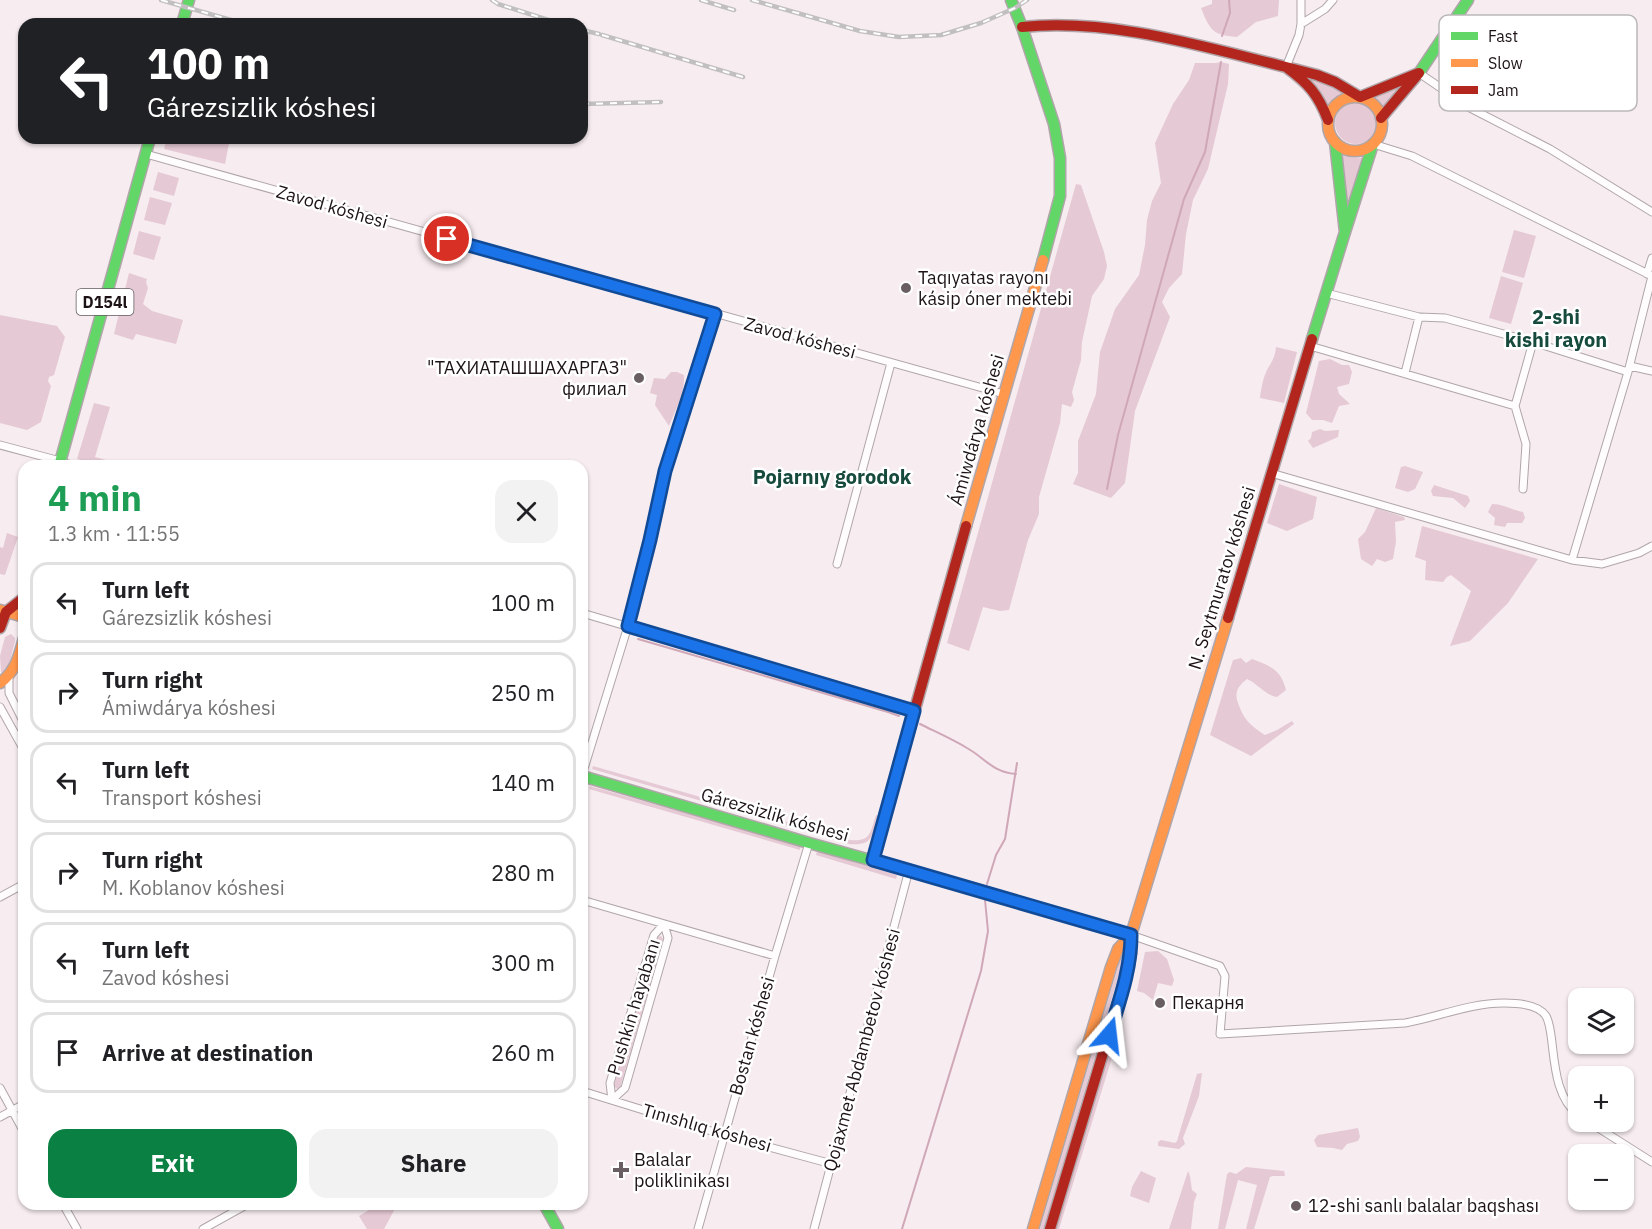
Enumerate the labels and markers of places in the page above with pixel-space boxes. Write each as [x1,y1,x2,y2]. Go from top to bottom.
pin [421,213,472,264]
place label: Taqıyatas rayonı kásip óner mektebi [918,266,1072,310]
marker: Taqıyatas rayonı kásip óner mektebi [899,281,913,295]
place label: "ТАХИАТАШШАХАРГАЗ" филиал [427,356,627,400]
marker: "ТАХИАТАШШАХАРГАЗ" филиал [632,371,646,385]
place label: Пекарня [1172,991,1244,1014]
marker: Пекарня [1153,996,1167,1010]
place label: Balalar poliklinikası [634,1148,730,1192]
marker: Balalar poliklinikası [612,1161,630,1179]
place label: 12-shi sanlı balalar baqshası [1308,1194,1539,1217]
marker: 12-shi sanlı balalar baqshası [1289,1199,1303,1213]

